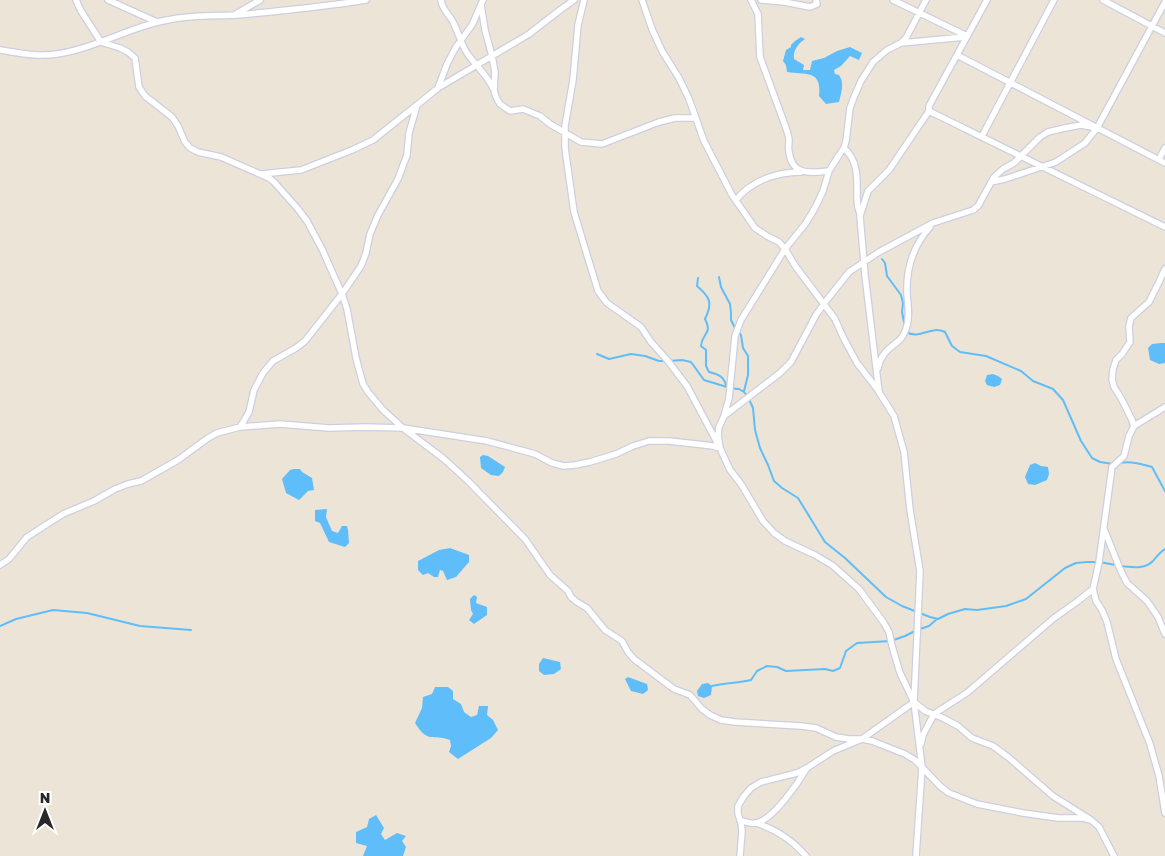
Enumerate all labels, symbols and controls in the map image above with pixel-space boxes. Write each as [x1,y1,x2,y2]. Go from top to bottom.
north arrow [20,786,70,836]
text: N [40,789,50,806]

